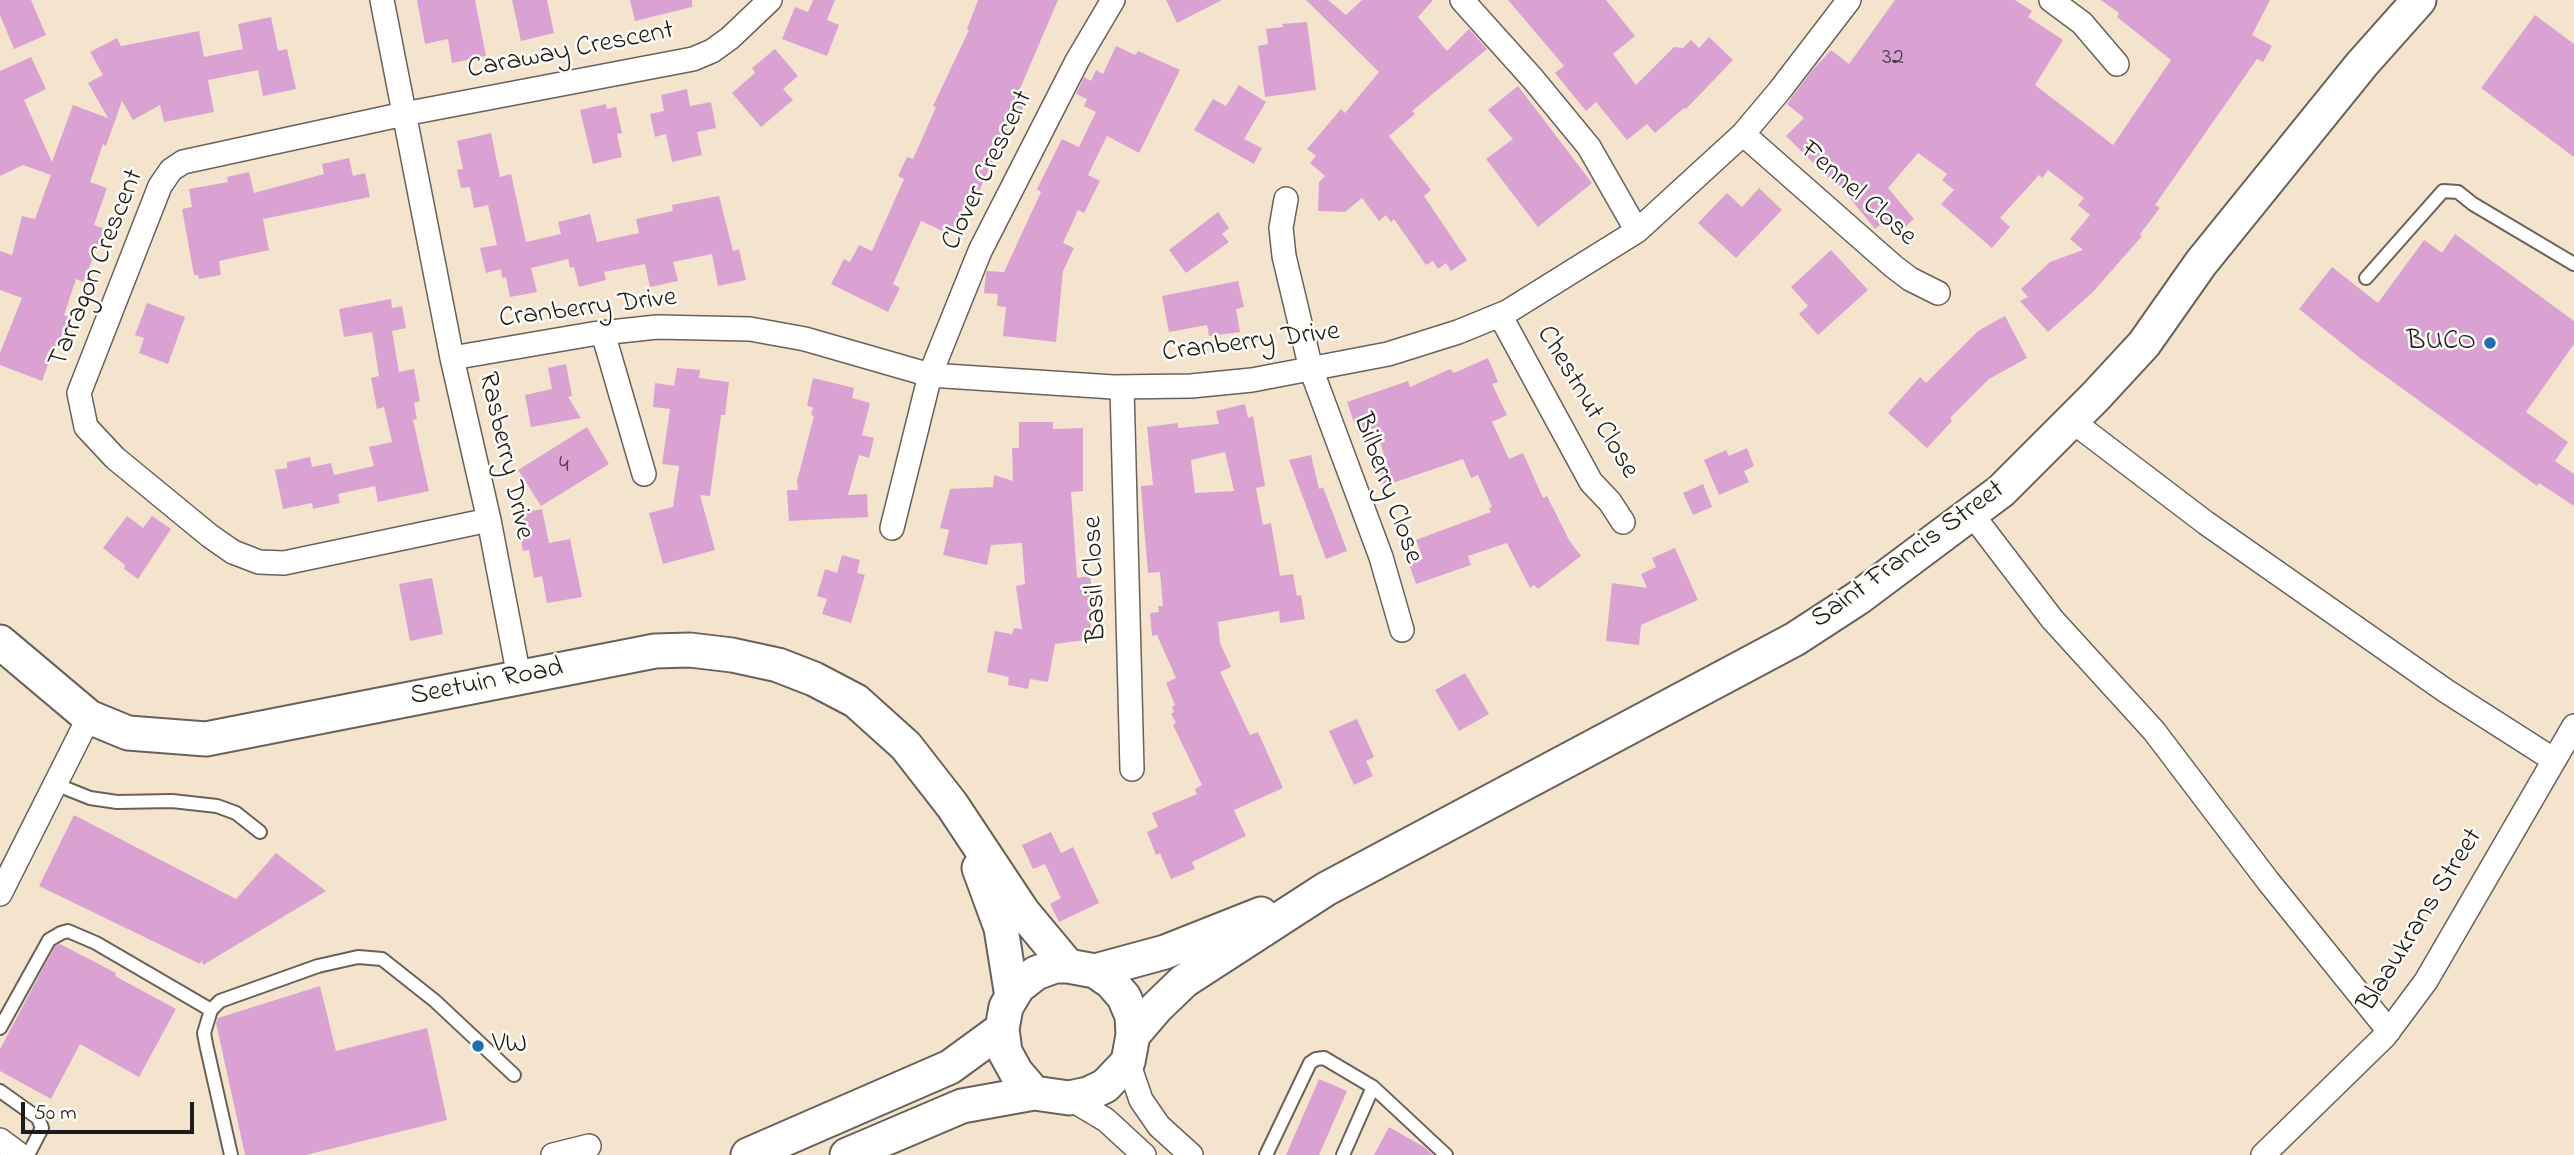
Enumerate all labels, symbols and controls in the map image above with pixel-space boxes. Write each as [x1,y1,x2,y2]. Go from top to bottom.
street label: Caraway Crescent [465,16,677,88]
house number: 32 [1882,45,1904,73]
street label: Clover Crescent [936,86,1042,256]
street label: Fennel Close [1792,135,1922,255]
street label: Tarragon Crescent [43,165,153,373]
street label: Cranberry Drive [497,282,679,338]
street label: Cranberry Drive [1160,316,1342,372]
street label: Chestnut Close [1527,320,1645,486]
place label: BUCO [2407,326,2476,360]
marker: BUCO [2482,335,2498,351]
street label: Rasberry Drive [468,369,540,543]
street label: Bilberry Close [1343,409,1429,569]
house number: 4 [559,453,569,481]
street label: Saint Francis Street [1806,474,2012,638]
street label: Basil Close [1078,515,1116,643]
street label: Seetuin Road [408,653,566,715]
street label: Blaaukrans Street [2352,823,2492,1019]
place label: VW [492,1029,527,1063]
marker: VW [470,1038,486,1054]
scale bar [24,1088,198,1132]
text: 50 m [34,1099,77,1129]

